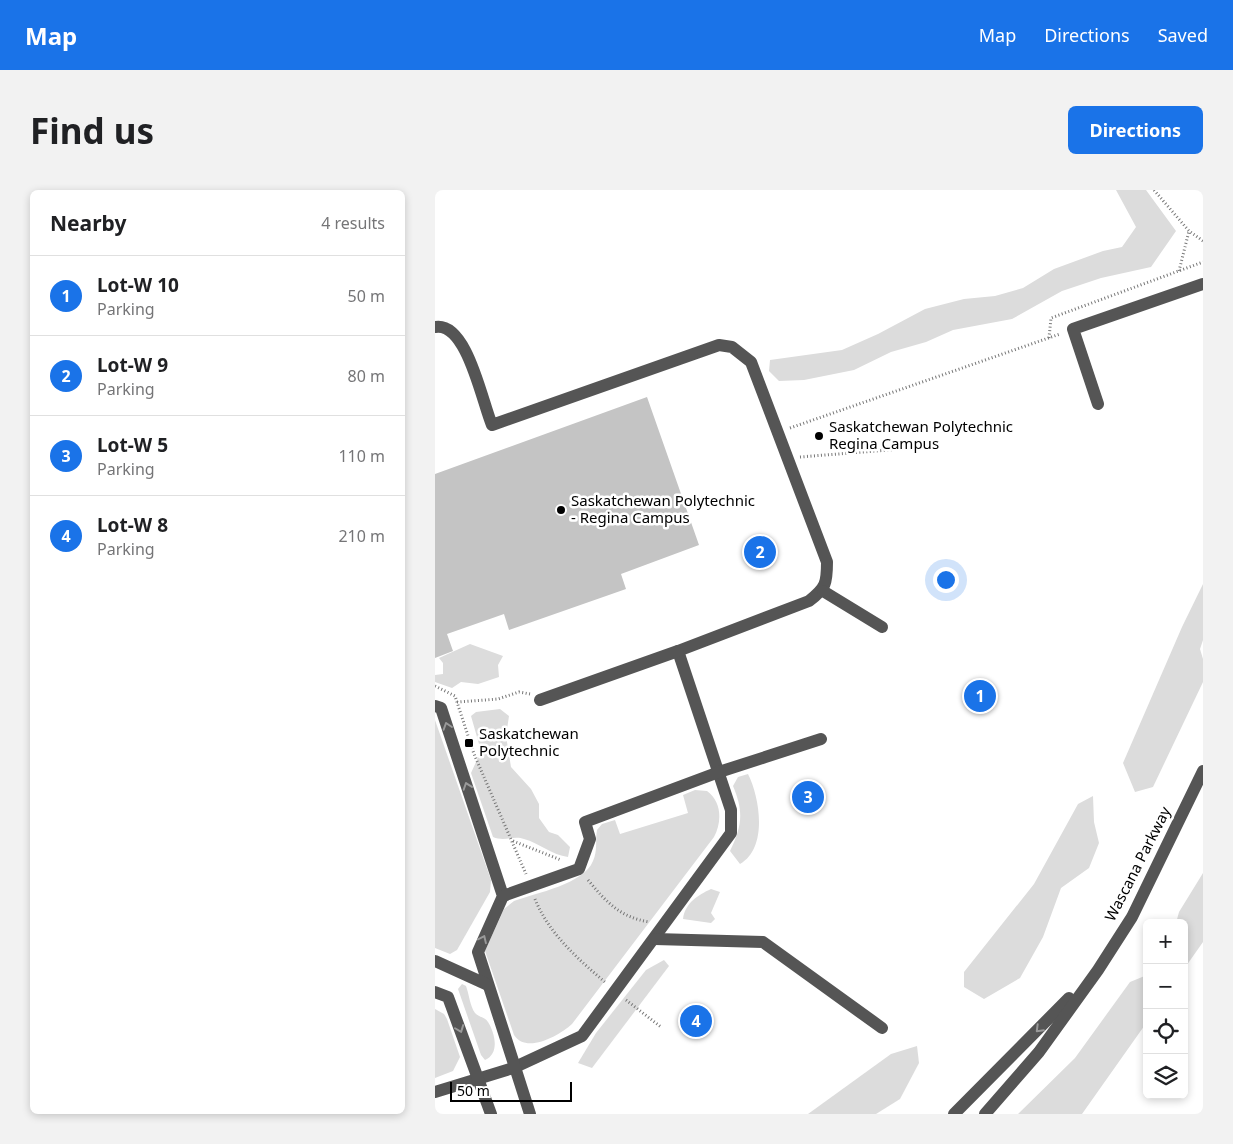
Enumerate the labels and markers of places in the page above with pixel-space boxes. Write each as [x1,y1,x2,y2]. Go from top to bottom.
place label: Saskatchewan Polytechnic Regina Campus [829,416,1013,453]
marker: Saskatchewan Polytechnic Regina Campus [813,430,825,442]
place label: Saskatchewan Polytechnic - Regina Campus [571,490,755,527]
marker: Saskatchewan Polytechnic - Regina Campus [555,504,567,516]
pin: 2 [744,533,776,571]
pin: 1 [964,677,996,715]
place label: Saskatchewan Polytechnic [479,723,579,760]
marker: Saskatchewan Polytechnic [463,737,475,749]
pin: 3 [792,778,824,816]
pin: 4 [680,1002,712,1040]

